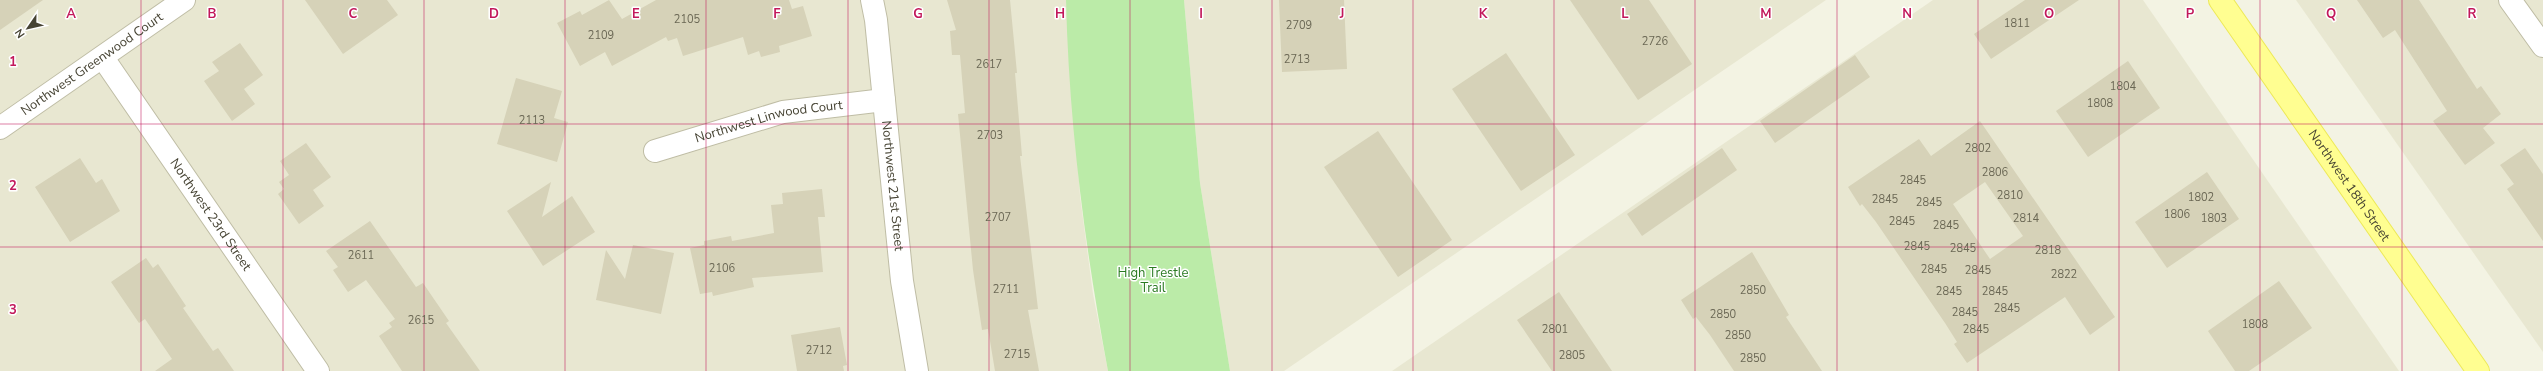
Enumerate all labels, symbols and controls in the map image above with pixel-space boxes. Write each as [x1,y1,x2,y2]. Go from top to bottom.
text: A [66,5,76,23]
text: B [208,5,217,23]
text: C [349,5,358,23]
text: D [489,5,499,23]
text: E [632,5,640,23]
text: F [773,5,781,23]
text: G [913,5,923,23]
text: H [1055,5,1065,23]
text: I [1199,5,1203,23]
text: J [1339,5,1344,23]
text: K [1479,5,1488,23]
text: L [1621,5,1629,23]
text: M [1760,5,1772,23]
text: N [1902,5,1912,23]
text: O [2044,5,2054,23]
text: P [2186,5,2195,23]
text: Q [2326,5,2336,23]
text: R [2468,5,2477,23]
north arrow [8,8,48,48]
street label: Northwest Greenwood Court [18,9,166,119]
house number: 2105 [674,12,701,27]
house number: 1811 [2004,16,2030,31]
house number: 2709 [1286,18,1312,33]
house number: 2109 [588,28,614,43]
house number: 2726 [1642,34,1669,49]
house number: 2713 [1284,52,1310,67]
text: 1 [9,53,17,71]
house number: 2617 [976,57,1002,72]
house number: 1804 [2110,79,2137,94]
street label: Northwest Linwood Court [693,96,844,147]
house number: 1808 [2087,96,2114,111]
house number: 2113 [519,113,545,128]
street label: Northwest 21st Street [877,120,908,252]
street label: Northwest 18th Street [2304,126,2394,245]
house number: 2703 [977,128,1003,143]
house number: 2802 [1965,141,1991,156]
street label: Northwest 23rd Street [166,155,256,275]
house number: 2806 [1982,165,2009,180]
house number: 2845 [1900,173,1927,188]
text: 2 [9,177,17,195]
house number: 2810 [1997,188,2024,203]
house number: 1802 [2188,190,2214,205]
house number: 2845 [1872,192,1899,207]
house number: 2845 [1916,195,1943,210]
house number: 1806 [2164,207,2191,222]
house number: 2707 [985,210,1011,225]
house number: 2814 [2013,211,2040,226]
house number: 1803 [2201,211,2227,226]
house number: 2845 [1889,214,1916,229]
house number: 2845 [1933,218,1960,233]
house number: 2845 [1904,239,1931,254]
house number: 2845 [1950,241,1977,256]
house number: 2818 [2035,243,2062,258]
house number: 2611 [348,248,374,263]
house number: 2106 [709,261,736,276]
house number: 2845 [1921,262,1948,277]
house number: 2845 [1965,263,1992,278]
park label: High Trestle Trail [1117,264,1189,297]
house number: 2822 [2051,267,2077,282]
house number: 2711 [993,282,1019,297]
house number: 2850 [1740,283,1767,298]
house number: 2845 [1936,284,1963,299]
house number: 2845 [1982,284,2009,299]
text: 3 [9,301,17,319]
house number: 2845 [1994,301,2021,316]
house number: 2845 [1952,305,1979,320]
house number: 2850 [1710,307,1737,322]
house number: 2615 [408,313,435,328]
house number: 1808 [2242,317,2269,332]
house number: 2801 [1542,322,1568,337]
house number: 2845 [1963,322,1990,337]
house number: 2850 [1725,328,1752,343]
house number: 2712 [806,343,832,358]
house number: 2715 [1004,347,1031,362]
house number: 2805 [1559,348,1586,363]
house number: 2850 [1740,351,1767,366]

